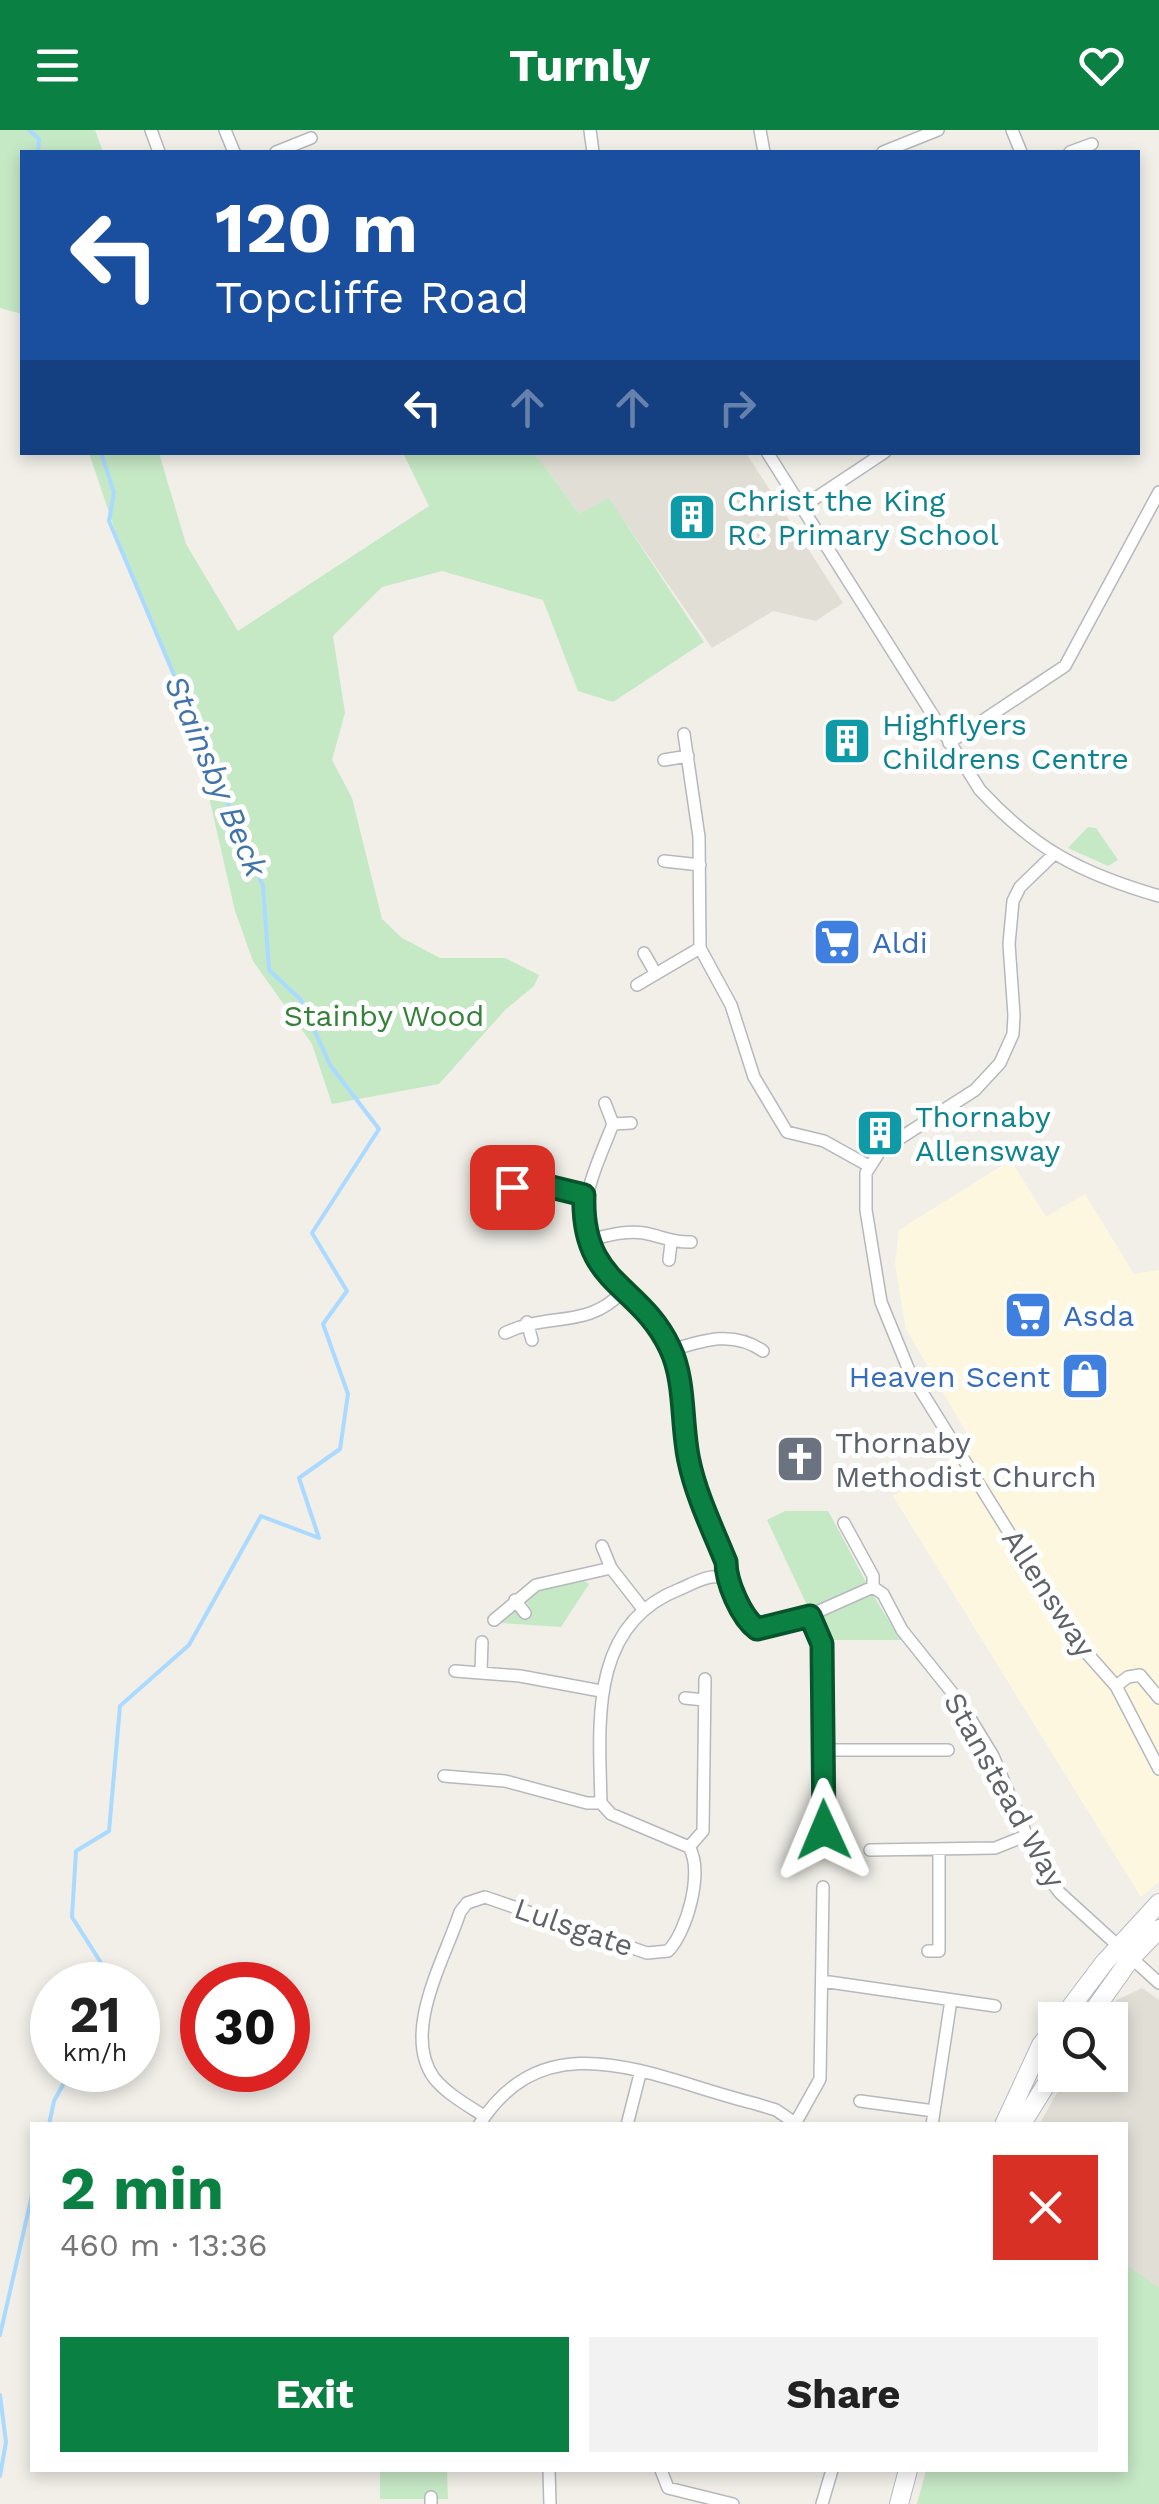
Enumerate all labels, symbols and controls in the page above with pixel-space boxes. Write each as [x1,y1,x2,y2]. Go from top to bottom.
icon: menu [30,38,85,93]
icon: heart [1074,38,1129,93]
text: Turnly [509,39,650,92]
text: 120 m [215,187,418,269]
icon: left [50,190,180,320]
text: Topcliffe Road [215,271,529,324]
icon: left [395,380,450,435]
icon: ahead [500,380,555,435]
icon: ahead [605,380,660,435]
icon: right [710,380,765,435]
place label: Christ the King RC Primary School [727,483,999,552]
building icon: Christ the King RC Primary School [666,491,718,543]
water label: Stainsby Beck [156,670,276,884]
place label: Highflyers Childrens Centre [882,707,1129,776]
building icon: Highflyers Childrens Centre [821,715,873,767]
supermarket icon: Aldi [811,916,863,968]
place label: Aldi [872,925,928,960]
park label: Stainby Wood [284,998,484,1033]
place label: Thornaby Allensway [915,1099,1061,1168]
building icon: Thornaby Allensway [854,1107,906,1159]
pin [470,1145,555,1230]
icon: arrive [485,1160,540,1215]
supermarket icon: Asda [1002,1289,1054,1341]
place label: Asda [1063,1298,1134,1333]
shop icon: Heaven Scent [1059,1350,1111,1402]
place label: Heaven Scent [848,1359,1050,1394]
place label: Thornaby Methodist Church [835,1425,1097,1494]
church icon: Thornaby Methodist Church [774,1433,826,1485]
street label: Allensway [995,1523,1104,1664]
street label: Stanstead Way [937,1686,1073,1894]
position arrow [772,1778,876,1882]
street label: Lulsgate [510,1890,638,1964]
speed limit sign: 30 [180,1962,310,2092]
text: 21 [69,1985,121,2044]
map controls [1038,2002,1128,2092]
button: search [1038,2002,1128,2092]
text: km/h [63,2038,127,2067]
text: 2 min [60,2153,224,2224]
button: close [993,2155,1098,2260]
text: 460 m · 13:36 [60,2226,267,2264]
button: Exit [60,2337,569,2452]
button: Share [589,2337,1098,2452]

